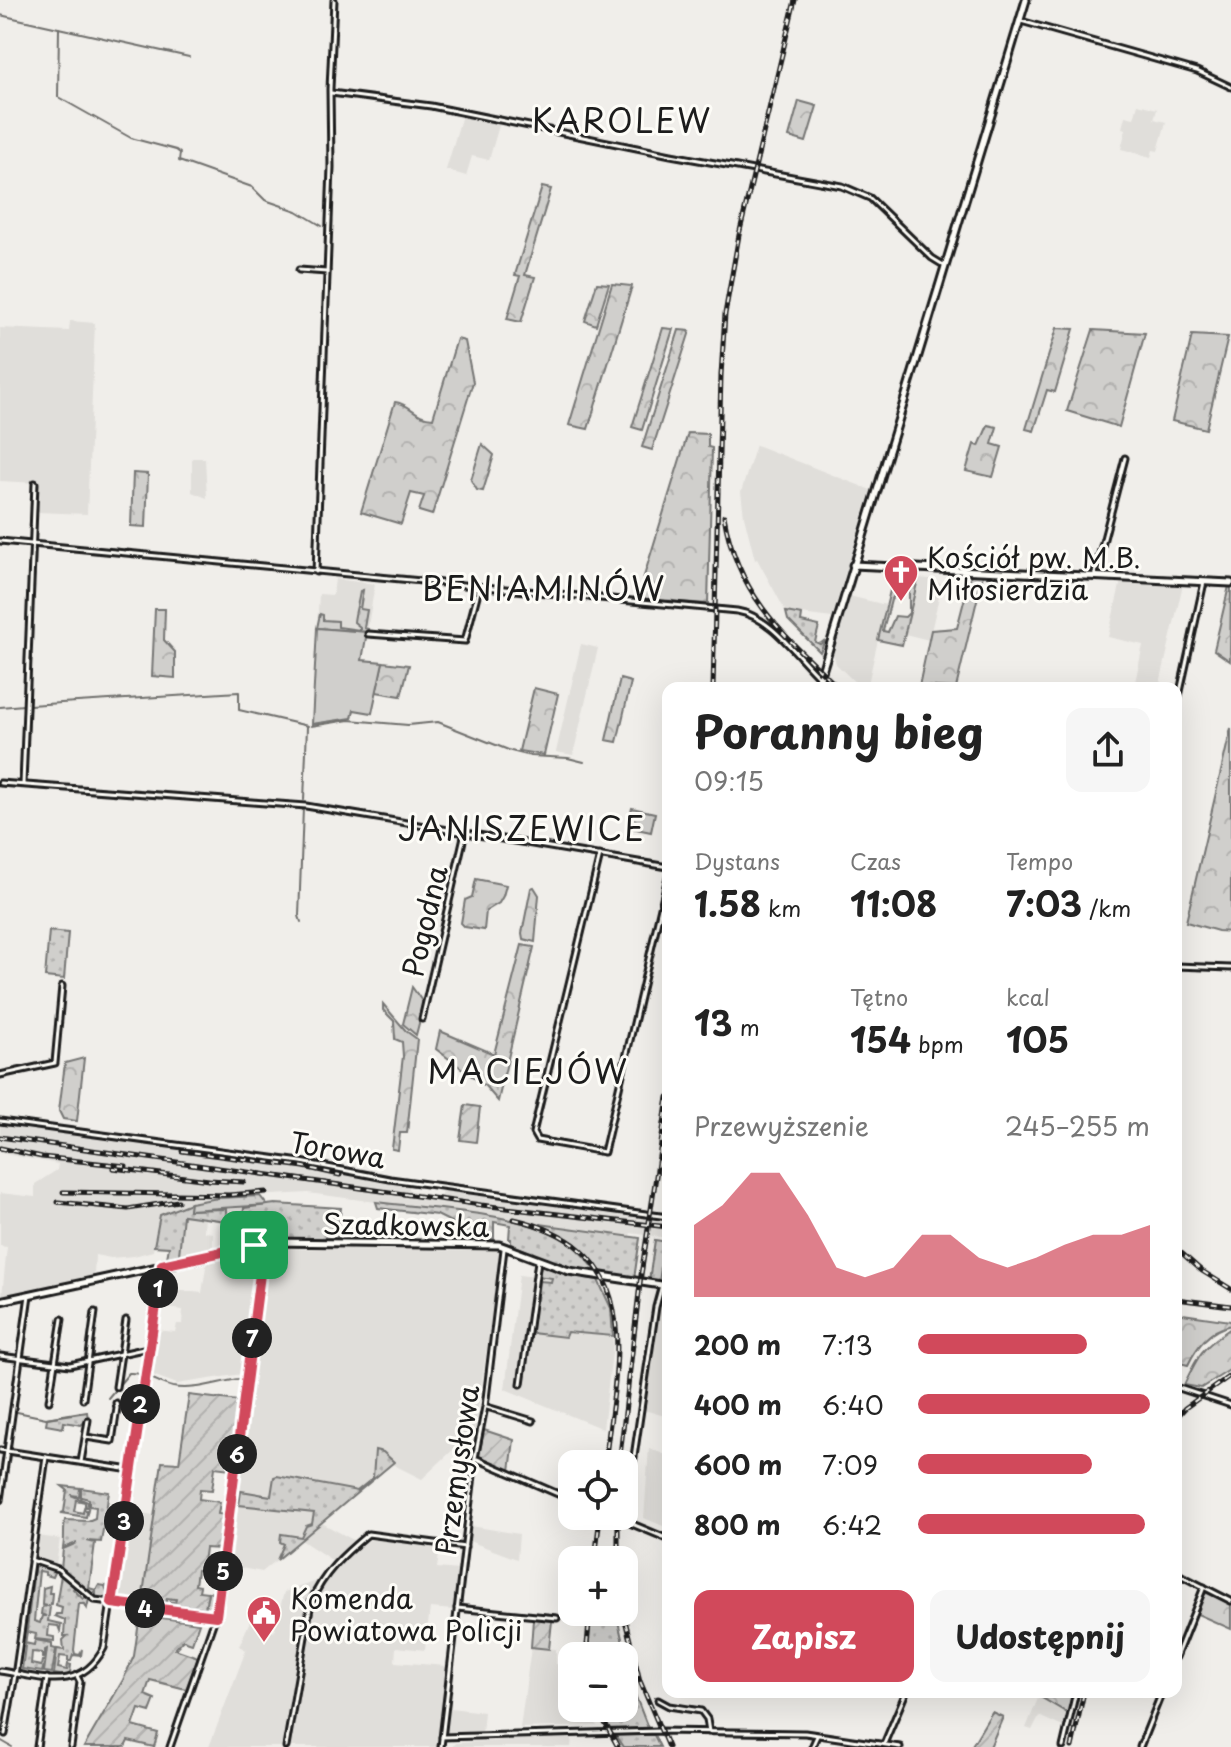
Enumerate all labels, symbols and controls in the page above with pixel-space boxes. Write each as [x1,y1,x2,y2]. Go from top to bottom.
district label: KAROLEW [532,96,712,144]
place label: Kościół pw. M.B. Miłosierdzia [927,535,1141,610]
church icon: Kościół pw. M.B. Miłosierdzia [882,553,920,603]
district label: BENIAMINÓW [422,564,666,612]
text: Poranny bieg [694,698,983,764]
button: share [1066,708,1150,792]
text: 09:15 [694,761,764,800]
district label: JANISZEWICE [398,804,646,852]
text: Dystans [694,844,780,877]
text: Czas [850,844,901,877]
text: Tempo [1006,844,1073,877]
street label: Pogodna [390,860,458,981]
text: 1.58 [694,877,761,929]
text: 11:08 [850,877,937,929]
text: 7:03 [1006,877,1082,929]
text: km [761,891,801,924]
text: /km [1082,891,1131,924]
text: Tętno [850,980,908,1013]
text: kcal [1006,980,1050,1013]
text: 13 [694,996,733,1048]
text: m [733,1010,760,1043]
text: 154 [850,1013,911,1065]
text: 105 [1006,1013,1069,1065]
text: bpm [911,1027,964,1060]
district label: MACIEJÓW [427,1047,629,1095]
text: Przewyższenie [694,1106,869,1145]
text: 245–255 m [1005,1106,1150,1145]
street label: Torowa [287,1119,390,1179]
street label: Szadkowska [322,1201,490,1247]
pin [220,1211,288,1279]
icon: arrive [232,1223,276,1267]
pin: 1 [138,1268,178,1308]
text: 1 [153,1271,163,1304]
pin: 7 [232,1318,272,1358]
text: 7 [246,1321,258,1354]
text: 200 m [694,1325,781,1364]
text: 7:13 [822,1325,873,1364]
street label: Przemysłowa [423,1382,489,1558]
pin: 2 [120,1384,160,1424]
text: 400 m [694,1385,782,1424]
text: 6:40 [822,1385,884,1424]
text: 2 [132,1387,148,1420]
pin: 6 [217,1434,257,1474]
text: 6 [229,1437,245,1470]
text: 600 m [694,1445,782,1484]
text: 7:09 [822,1445,878,1484]
map controls [558,1450,638,1722]
button: locate [558,1450,638,1530]
pin: 3 [104,1501,144,1541]
text: 3 [117,1504,131,1537]
text: 800 m [694,1505,781,1544]
text: 6:42 [822,1505,882,1544]
button: + [558,1546,638,1626]
pin: 5 [203,1551,243,1591]
text: 5 [216,1554,230,1587]
place label: Komenda Powiatowa Policji [290,1576,522,1651]
pin: 4 [125,1588,165,1628]
button: Zapisz [694,1590,914,1682]
button: Udostępnij [930,1590,1150,1682]
text: 4 [138,1591,152,1624]
public building icon: Komenda Powiatowa Policji [245,1594,283,1644]
button: − [558,1642,638,1722]

